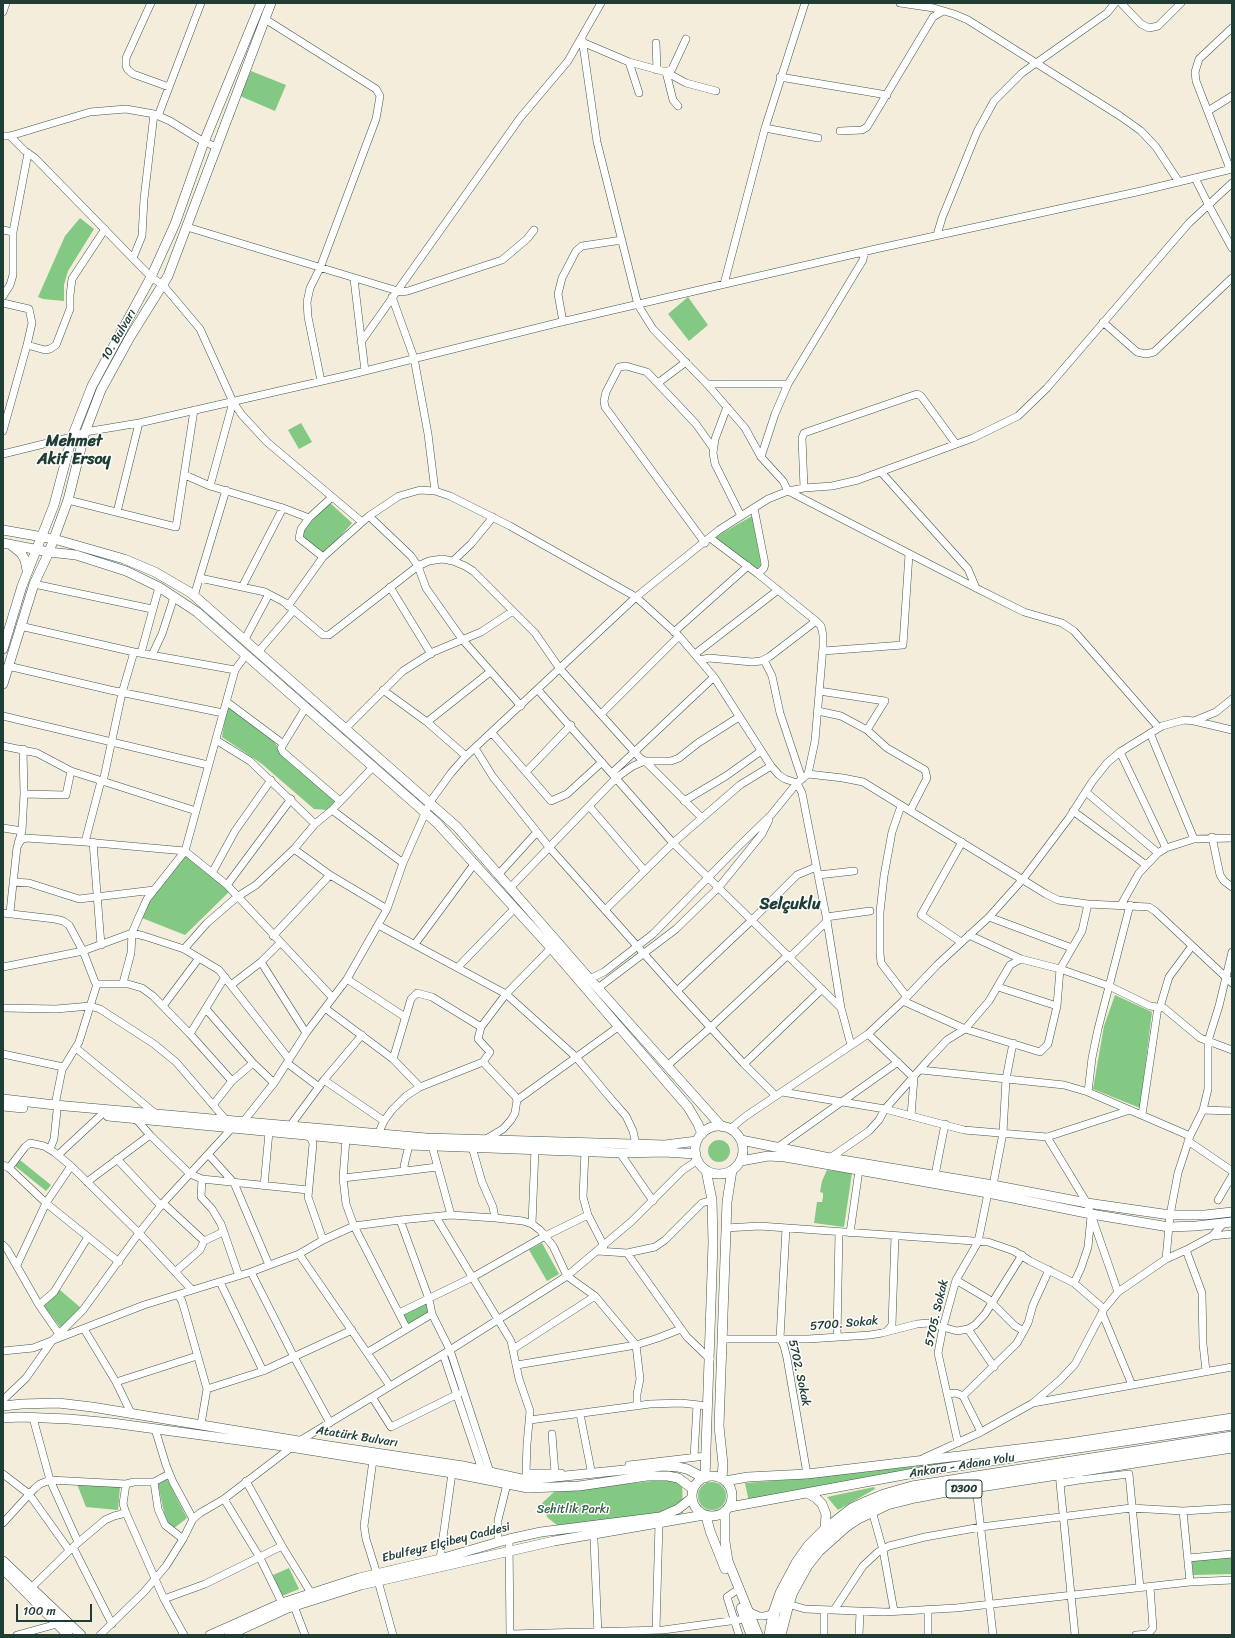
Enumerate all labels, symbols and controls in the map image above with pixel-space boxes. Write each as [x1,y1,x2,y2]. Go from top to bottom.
street label: 10. Bulvarı [99,307,139,363]
district label: Mehmet Akif Ersoy [37,432,111,470]
district label: Selçuklu [759,895,821,915]
street label: 5705. Sokak [922,1278,952,1348]
street label: 5700. Sokak [809,1314,879,1334]
street label: 5702. Sokak [785,1338,813,1408]
street label: Atatürk Bulvarı [315,1423,399,1451]
street label: Ankara - Adana Yolu [908,1451,1016,1481]
road number: D300 [946,1480,982,1498]
park label: Sehitlik Parkı [537,1503,609,1517]
street label: Ebulfeyz Elçibey Caddesi [381,1520,511,1566]
scale bar [18,1596,94,1622]
text: 100 m [23,1600,56,1622]

